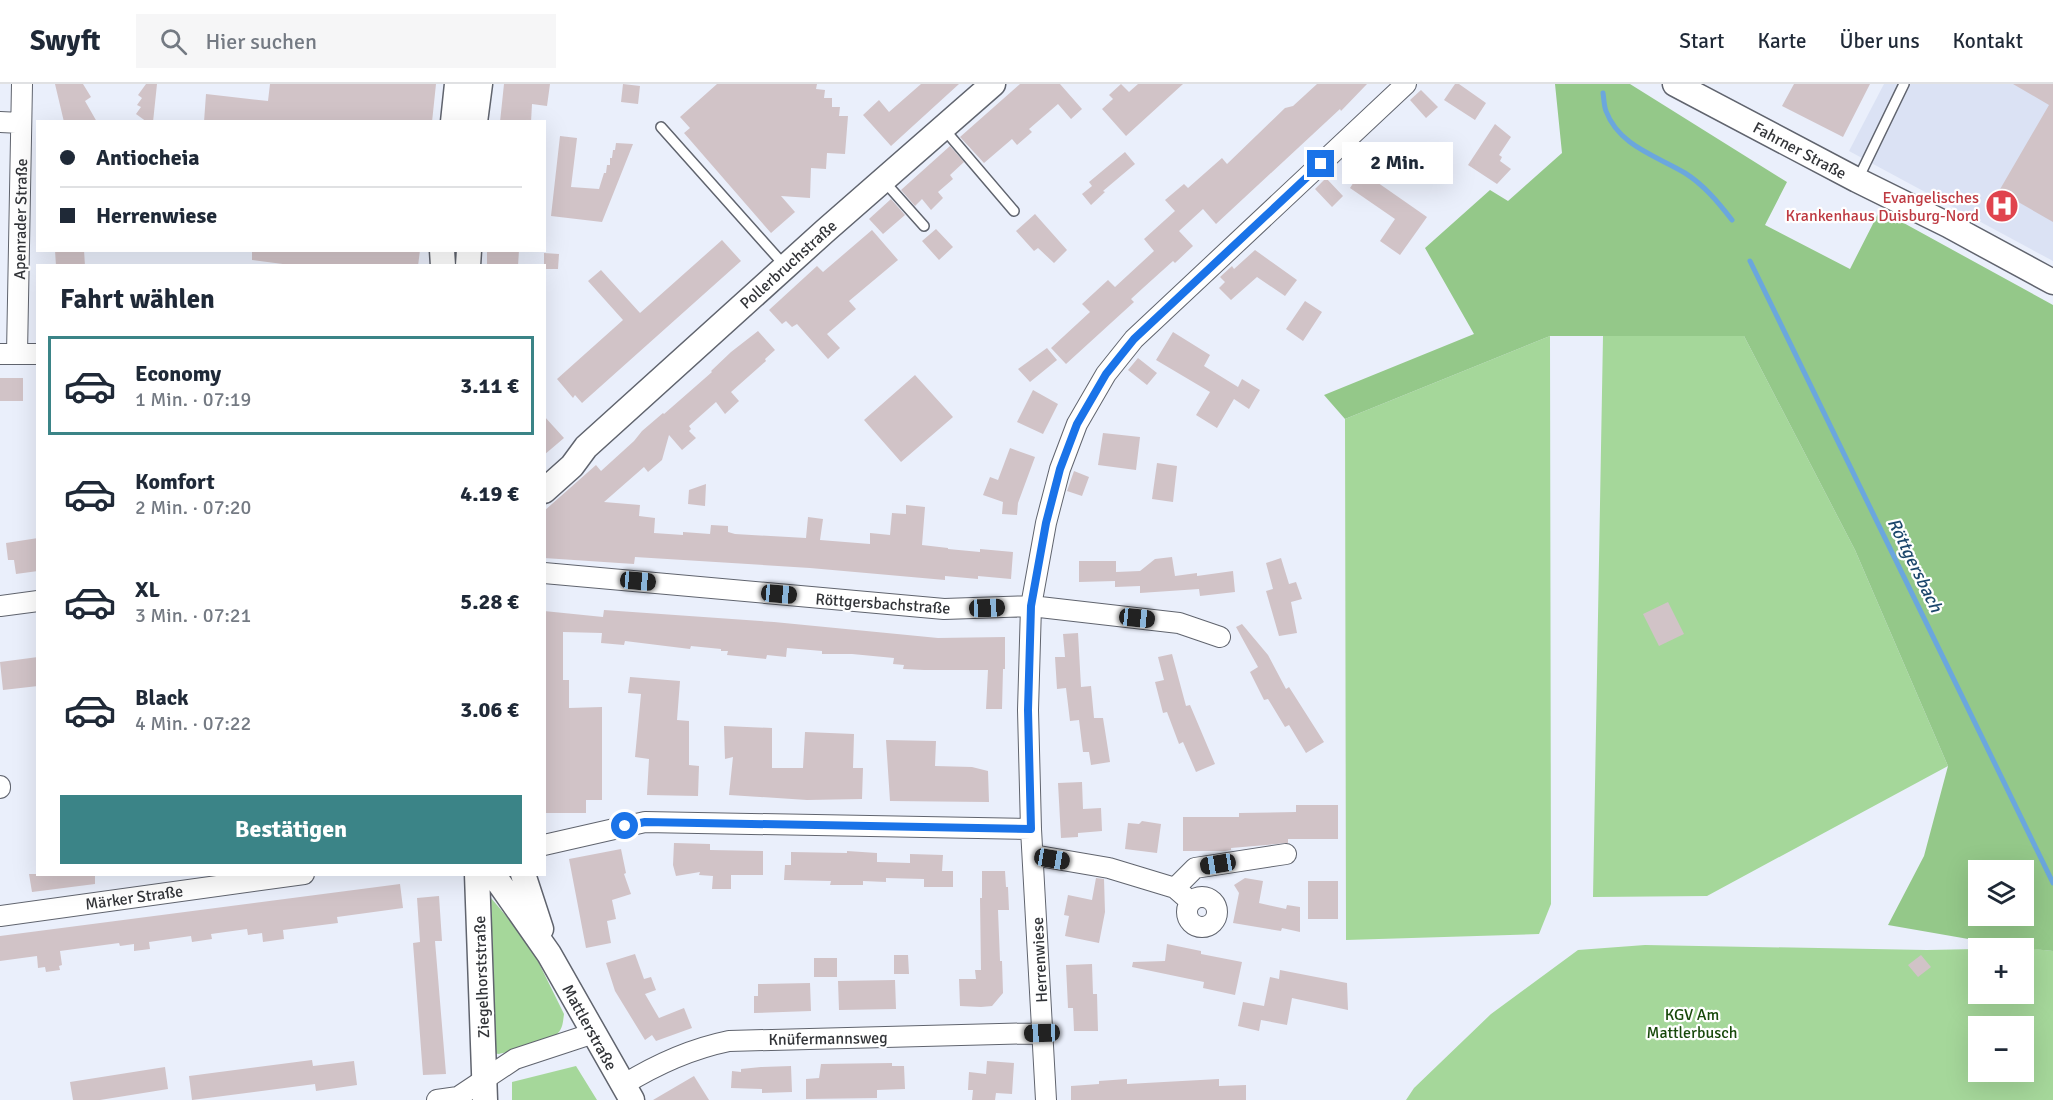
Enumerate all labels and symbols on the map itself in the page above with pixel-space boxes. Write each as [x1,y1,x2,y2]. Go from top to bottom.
street label: Fahrner Straße [1749,118,1850,184]
callout: 2 Min. [1342,143,1453,185]
route end [1307,150,1334,177]
street label: Apenrader Straße [10,158,32,280]
place label: Evangelisches Krankenhaus Duisburg-Nord [1786,188,1979,226]
hospital icon: Evangelisches Krankenhaus Duisburg-Nord [1984,188,2020,224]
street label: Pollerbruchstraße [736,216,841,314]
water label: Röttgersbach [1883,514,1948,617]
car [619,570,657,592]
car [760,583,798,605]
street label: Röttgersbachstraße [815,589,951,619]
car [969,598,1005,618]
car [1118,607,1156,629]
route start [611,812,638,839]
car [1033,847,1071,871]
car [1199,852,1237,876]
street label: Märker Straße [84,881,184,915]
street label: Ziegelhorststraße [470,915,494,1039]
street label: Herrenwiese [1028,917,1052,1003]
street label: Mattlerstraße [557,981,621,1074]
park label: KGV Am Mattlerbusch [1647,1005,1737,1043]
car [1024,1023,1060,1043]
street label: Knüfermannsweg [768,1028,888,1050]

